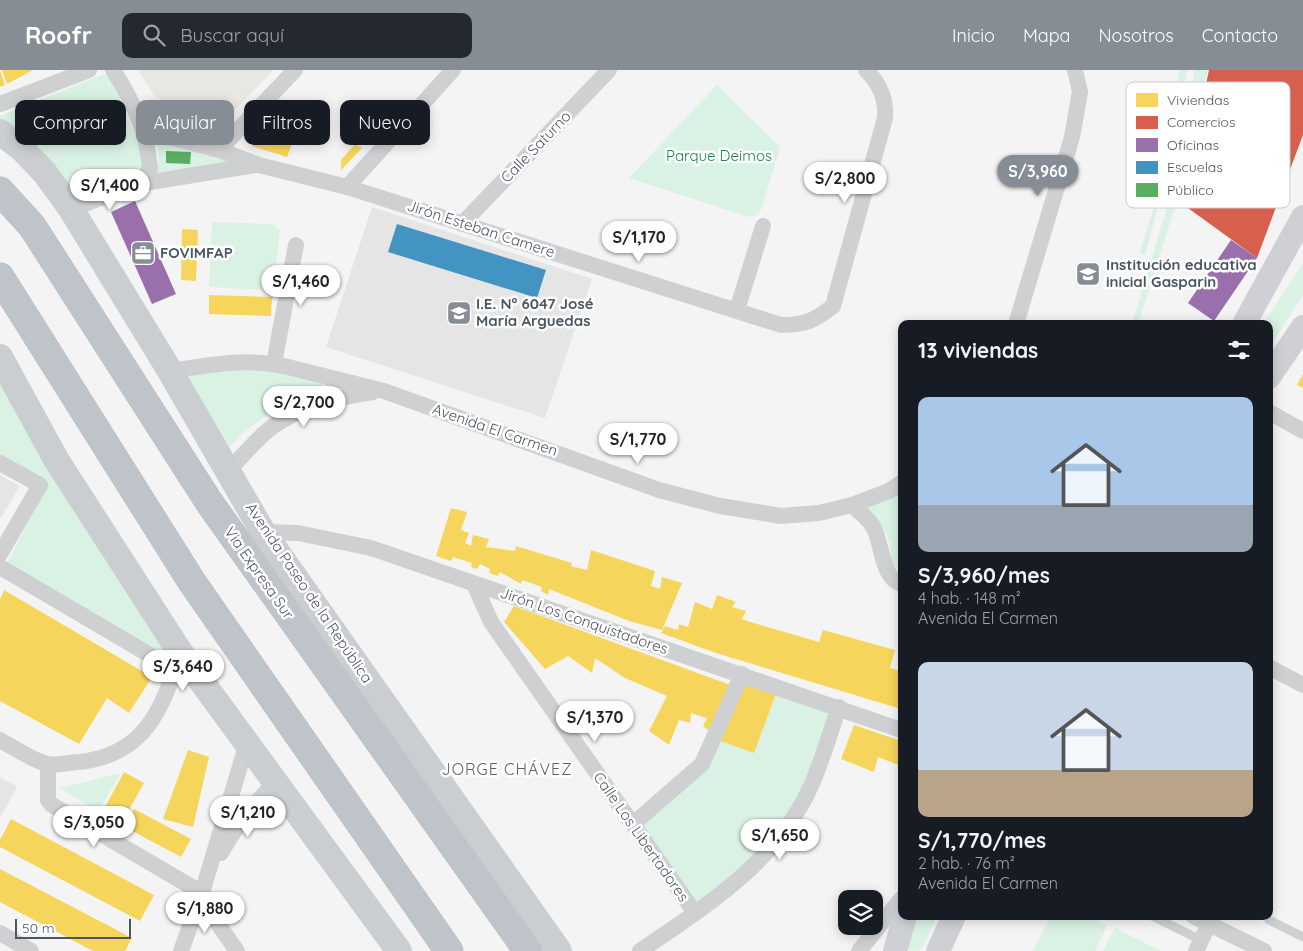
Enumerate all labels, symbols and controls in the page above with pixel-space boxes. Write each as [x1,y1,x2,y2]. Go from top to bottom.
search box [122,13,472,58]
text: Roofr [25,20,92,50]
icon: search [140,21,168,49]
text: Buscar aquí [180,23,284,47]
text: Inicio [952,24,995,47]
text: Mapa [1023,24,1071,47]
text: Nosotros [1099,24,1174,47]
text: Contacto [1202,24,1278,47]
legend [1126,82,1290,208]
text: Viviendas [1167,91,1229,109]
chip: Comprar [15,100,126,145]
chip: Alquilar [136,100,234,145]
chip: Filtros [244,100,330,145]
chip: Nuevo [340,100,430,145]
street label: Calle Saturno [497,107,575,187]
text: Comercios [1167,113,1236,131]
text: Oficinas [1167,136,1219,154]
park label: Parque Deimos [666,146,772,165]
pin: S/3,960 [992,154,1084,197]
text: Escuelas [1167,158,1223,176]
text: S/3,960 [1008,161,1068,181]
pin: S/2,800 [799,162,891,204]
pin: S/1,400 [64,168,156,211]
text: S/2,800 [815,168,875,188]
text: S/1,400 [81,175,139,195]
text: Público [1167,181,1214,199]
street label: Jirón Esteban Camere [405,196,557,261]
pin: S/1,170 [593,220,685,263]
text: S/1,170 [613,227,665,247]
office icon: FOVIMFAP [130,240,156,266]
place label: FOVIMFAP [160,243,233,262]
place label: Institución educativa inicial Gasparin [1106,255,1257,291]
school or university icon: Institución educativa inicial Gasparin [1075,261,1101,287]
pin: S/1,460 [255,264,347,307]
text: S/1,460 [272,271,330,291]
place label: I.E. N° 6047 José María Arguedas [476,294,594,330]
school or university icon: I.E. N° 6047 José María Arguedas [446,300,472,326]
icon: filters [1225,336,1253,364]
text: 13 viviendas [918,337,1038,363]
pin: S/2,700 [258,386,350,428]
text: S/2,700 [274,392,334,412]
street label: Avenida El Carmen [430,399,560,460]
pin: S/1,770 [592,422,684,465]
text: S/1,770 [610,429,666,449]
icon: home [1041,430,1131,520]
street label: Avenida Paseo de la República [242,499,377,686]
street label: Via Expresa Sur [221,523,298,623]
text: S/3,960/mes [918,562,1050,588]
street label: Jirón Los Conquistadores [498,583,671,658]
text: 4 hab. · 148 m² [918,588,1021,608]
text: Avenida El Carmen [918,608,1058,628]
pin: S/3,640 [137,650,229,692]
text: S/3,640 [153,656,213,676]
icon: home [1041,695,1131,785]
pin: S/1,370 [549,700,641,743]
text: S/1,370 [567,707,623,727]
district label: JORGE CHÁVEZ [442,759,572,779]
street label: Calle Los Libertadores [589,768,693,905]
pin: S/1,210 [202,796,294,838]
text: S/1,210 [221,802,275,822]
pin: S/3,050 [48,806,140,848]
text: S/3,050 [64,812,124,832]
pin: S/1,650 [734,818,826,861]
text: S/1,650 [751,825,809,845]
text: S/1,770/mes [918,827,1046,853]
text: 2 hab. · 76 m² [918,853,1015,873]
text: Avenida El Carmen [918,873,1058,893]
map controls [838,890,883,935]
button: layers [838,890,883,935]
pin: S/1,880 [159,892,251,934]
text: S/1,880 [177,898,233,918]
scale bar [15,916,131,939]
text: 50 m [22,919,55,937]

